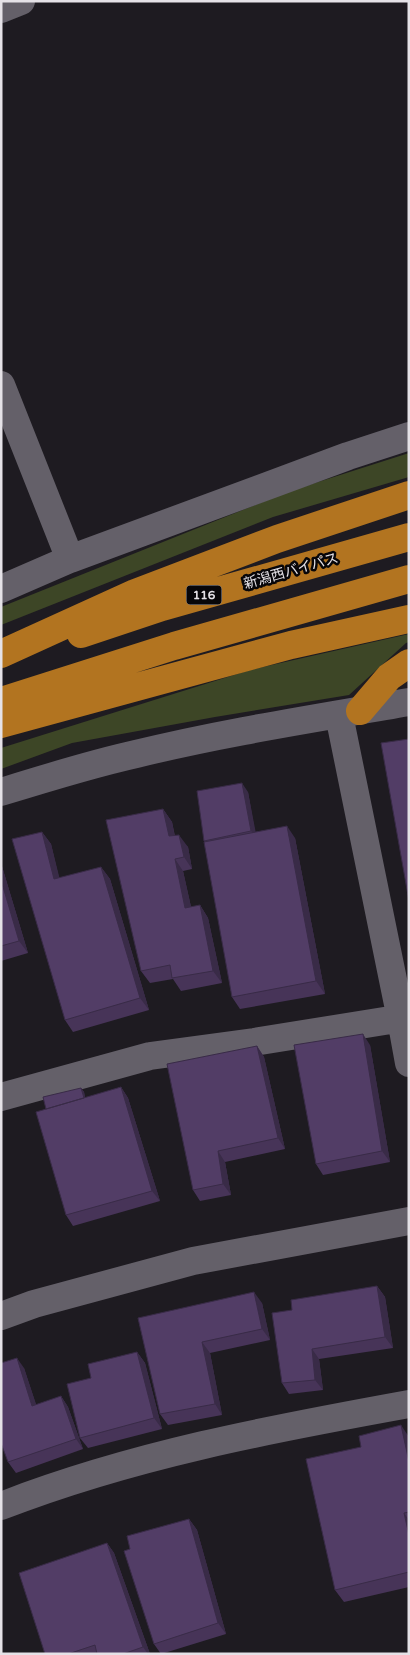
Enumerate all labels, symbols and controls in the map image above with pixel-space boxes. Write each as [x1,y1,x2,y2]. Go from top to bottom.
street label: 新潟西バイパス [242,549,340,593]
road number: 116 [186,586,222,604]

